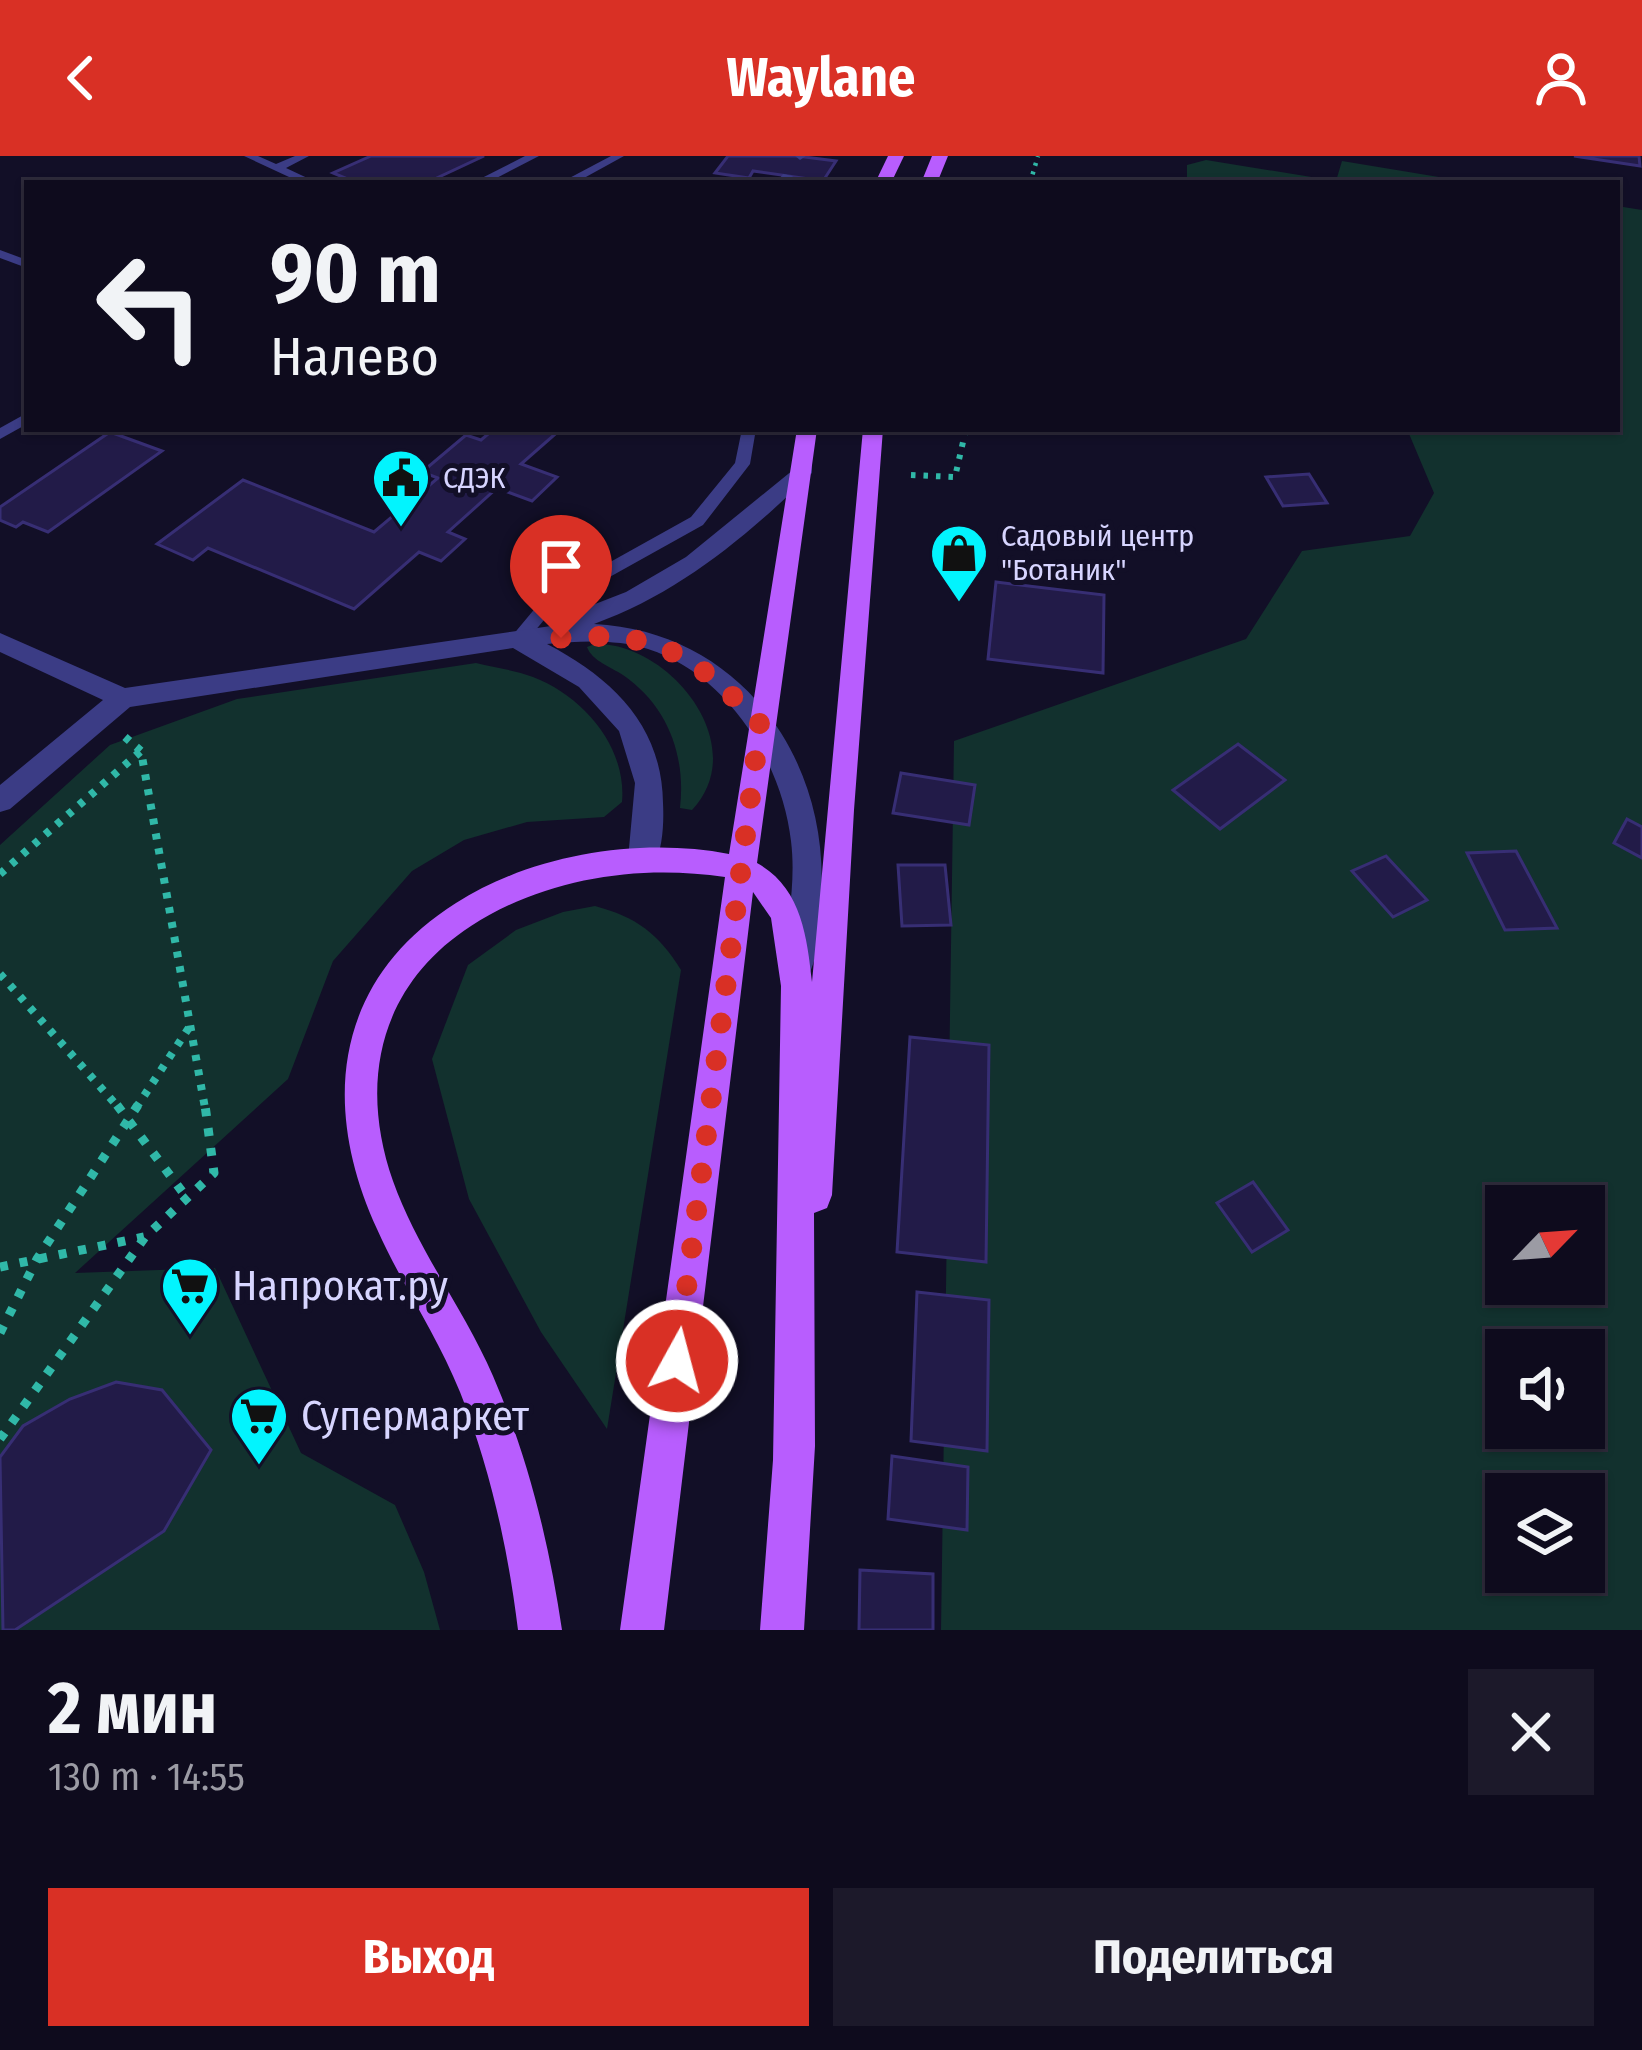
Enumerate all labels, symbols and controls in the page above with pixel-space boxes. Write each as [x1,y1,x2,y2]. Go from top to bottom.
icon: back [48,45,114,111]
icon: person [1528,45,1594,111]
text: Waylane [727,46,915,110]
text: 90 m [270,223,441,324]
icon: left [72,228,228,384]
text: Налево [270,325,439,389]
public building icon: СДЭК [370,447,432,529]
place label: СДЭК [443,460,505,496]
pin [510,515,612,638]
place label: Садовый центр "Ботаник" [1001,518,1194,588]
shop icon: Садовый центр "Ботаник" [928,522,990,604]
icon: arrive [528,533,594,599]
north arrow [1485,1185,1605,1305]
map controls [1485,1185,1605,1593]
supermarket icon: Напрокат.ру [159,1255,221,1337]
place label: Напрокат.ру [232,1261,448,1311]
position arrow [614,1298,740,1424]
button: sound [1485,1329,1605,1449]
supermarket icon: Супермаркет [228,1385,290,1467]
place label: Супермаркет [301,1391,530,1441]
button: layers [1485,1473,1605,1593]
text: 2 мин [48,1666,217,1752]
button: close [1468,1669,1594,1795]
text: 130 m · 14:55 [48,1754,245,1800]
button: Выход [48,1888,809,2026]
button: Поделиться [833,1888,1594,2026]

